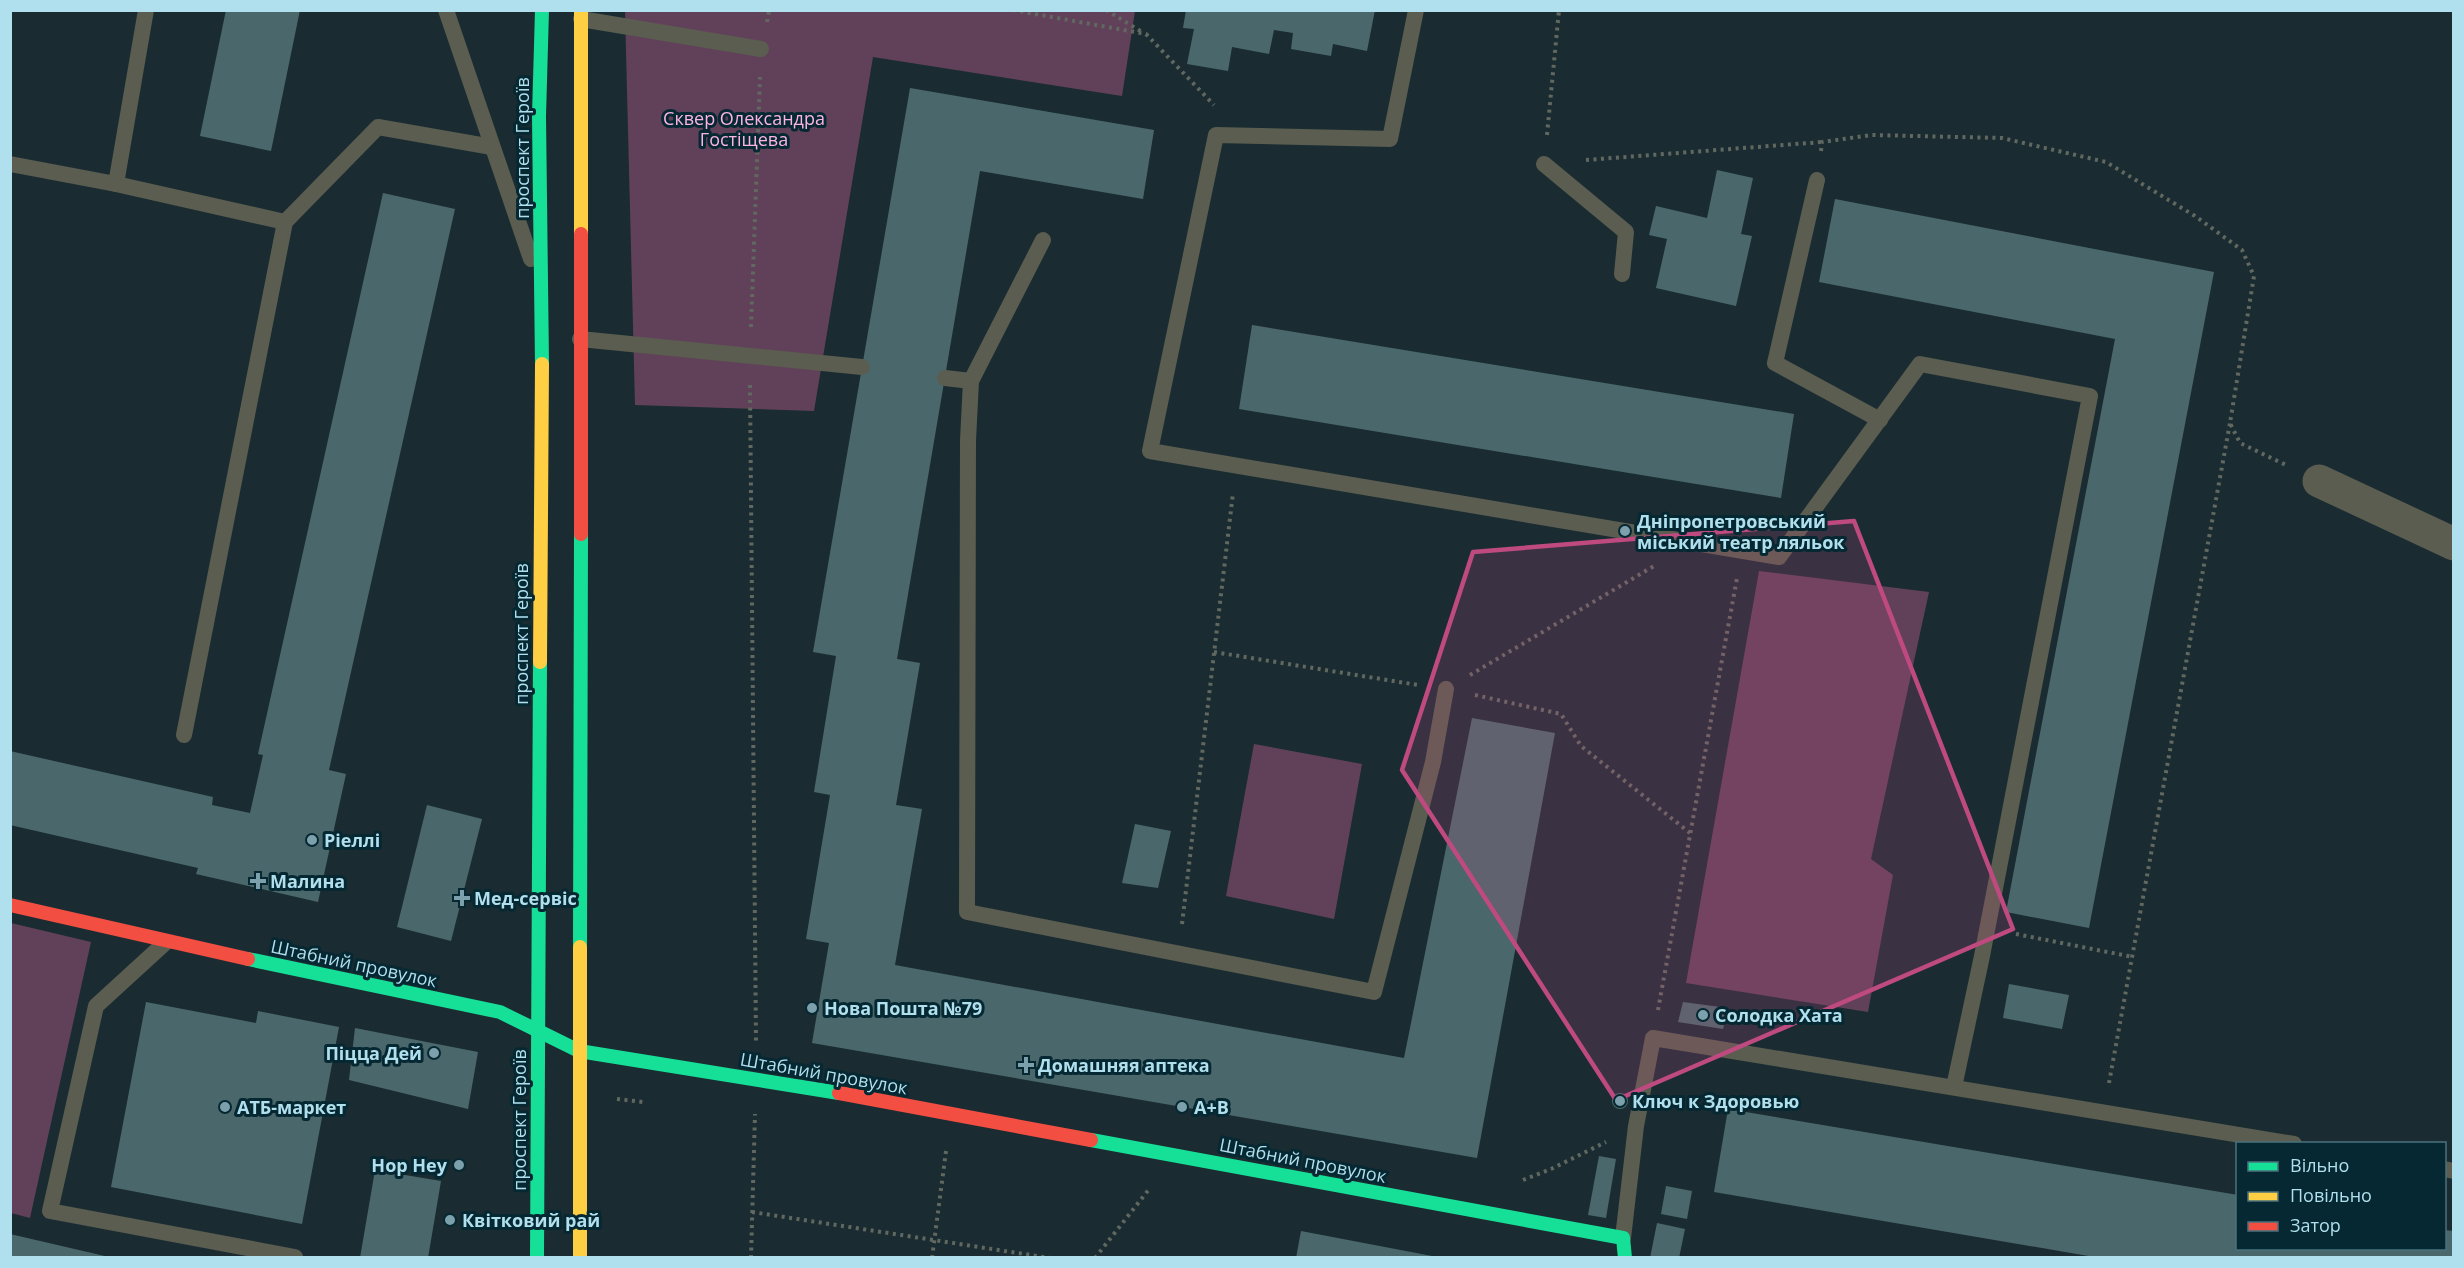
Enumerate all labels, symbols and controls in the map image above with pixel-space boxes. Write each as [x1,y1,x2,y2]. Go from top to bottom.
street label: проспект Героїв [510,77,534,219]
park label: Сквер Олександра Гостіщева [663,106,825,151]
place label: Дніпропетровський міський театр ляльок [1637,509,1845,554]
marker: Дніпропетровський міський театр ляльок [1618,524,1632,538]
street label: проспект Героїв [509,563,533,705]
place label: Ріеллі [324,828,380,852]
marker: Ріеллі [305,833,319,847]
place label: Малина [270,869,345,893]
marker: Малина [251,874,265,888]
place label: Мед-сервіс [474,886,577,910]
marker: Мед-сервіс [455,891,469,905]
street label: Штабний провулок [269,934,440,993]
place label: Нова Пошта №79 [824,996,982,1020]
marker: Нова Пошта №79 [805,1001,819,1015]
place label: Солодка Хата [1715,1003,1843,1027]
marker: Солодка Хата [1696,1008,1710,1022]
place label: Піцца Дей [325,1041,422,1065]
marker: Піцца Дей [427,1046,441,1060]
street label: Штабний провулок [738,1046,910,1100]
street label: проспект Героїв [507,1049,531,1191]
place label: Домашняя аптека [1038,1053,1210,1077]
marker: Домашняя аптека [1019,1058,1033,1072]
place label: Ключ к Здоровью [1632,1089,1799,1113]
marker: Ключ к Здоровью [1613,1094,1627,1108]
place label: АТБ-маркет [237,1095,346,1119]
place label: A+B [1194,1095,1229,1119]
marker: АТБ-маркет [218,1100,232,1114]
marker: A+B [1175,1100,1189,1114]
street label: Штабний провулок [1218,1132,1389,1188]
legend [2236,1142,2446,1250]
place label: Hop Hey [371,1153,448,1177]
text: Вільно [2290,1153,2349,1177]
marker: Hop Hey [452,1158,466,1172]
text: Повільно [2290,1183,2372,1207]
place label: Квітковий рай [462,1208,600,1232]
marker: Квітковий рай [443,1213,457,1227]
text: Затор [2290,1213,2341,1237]

